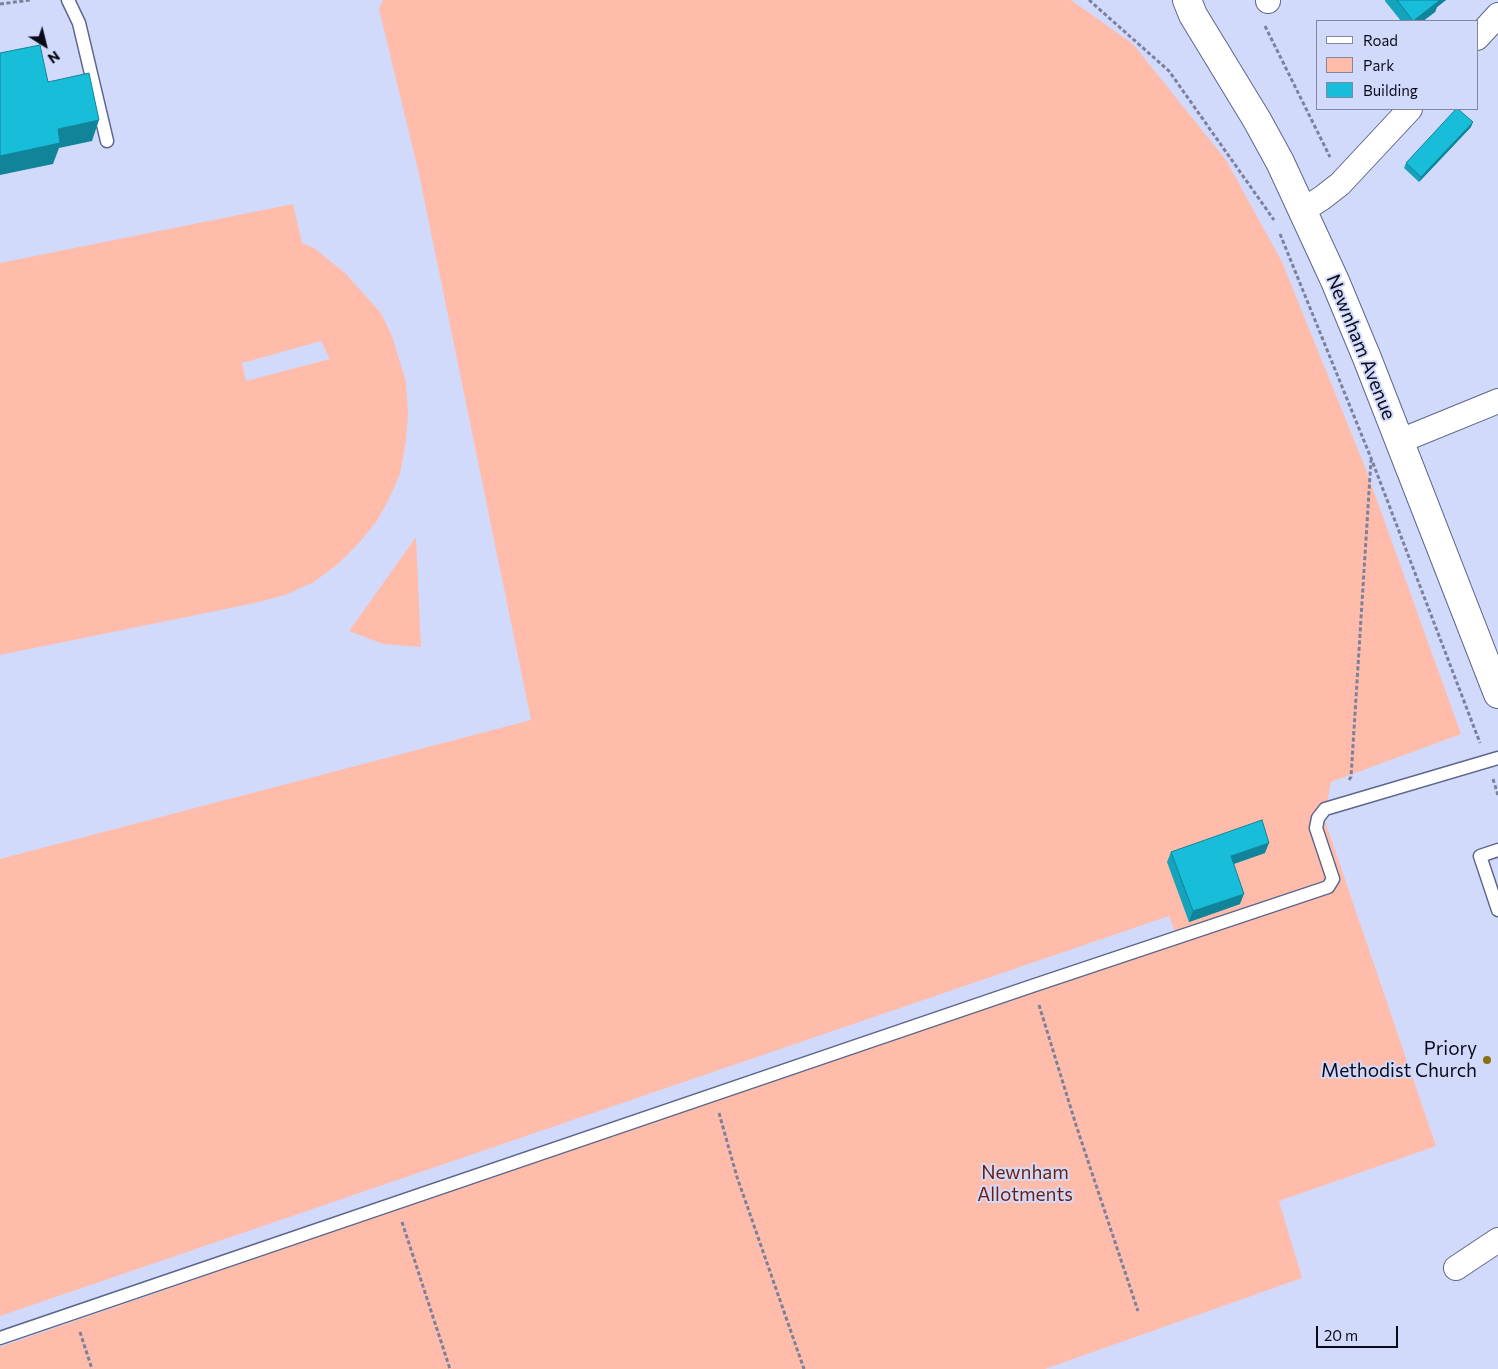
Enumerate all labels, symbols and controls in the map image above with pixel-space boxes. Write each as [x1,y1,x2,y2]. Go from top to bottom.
north arrow [20,20,70,70]
legend [1316,20,1478,110]
text: Road [1363,31,1398,49]
text: N [45,48,63,68]
text: Park [1363,56,1394,74]
text: Building [1363,81,1418,99]
street label: Newnham Avenue [1321,271,1401,423]
place label: Priory Methodist Church [1321,1038,1477,1082]
marker: Priory Methodist Church [1481,1054,1493,1066]
park label: Newnham Allotments [977,1162,1073,1206]
scale bar [1318,1316,1400,1348]
text: 20 m [1324,1326,1358,1344]

